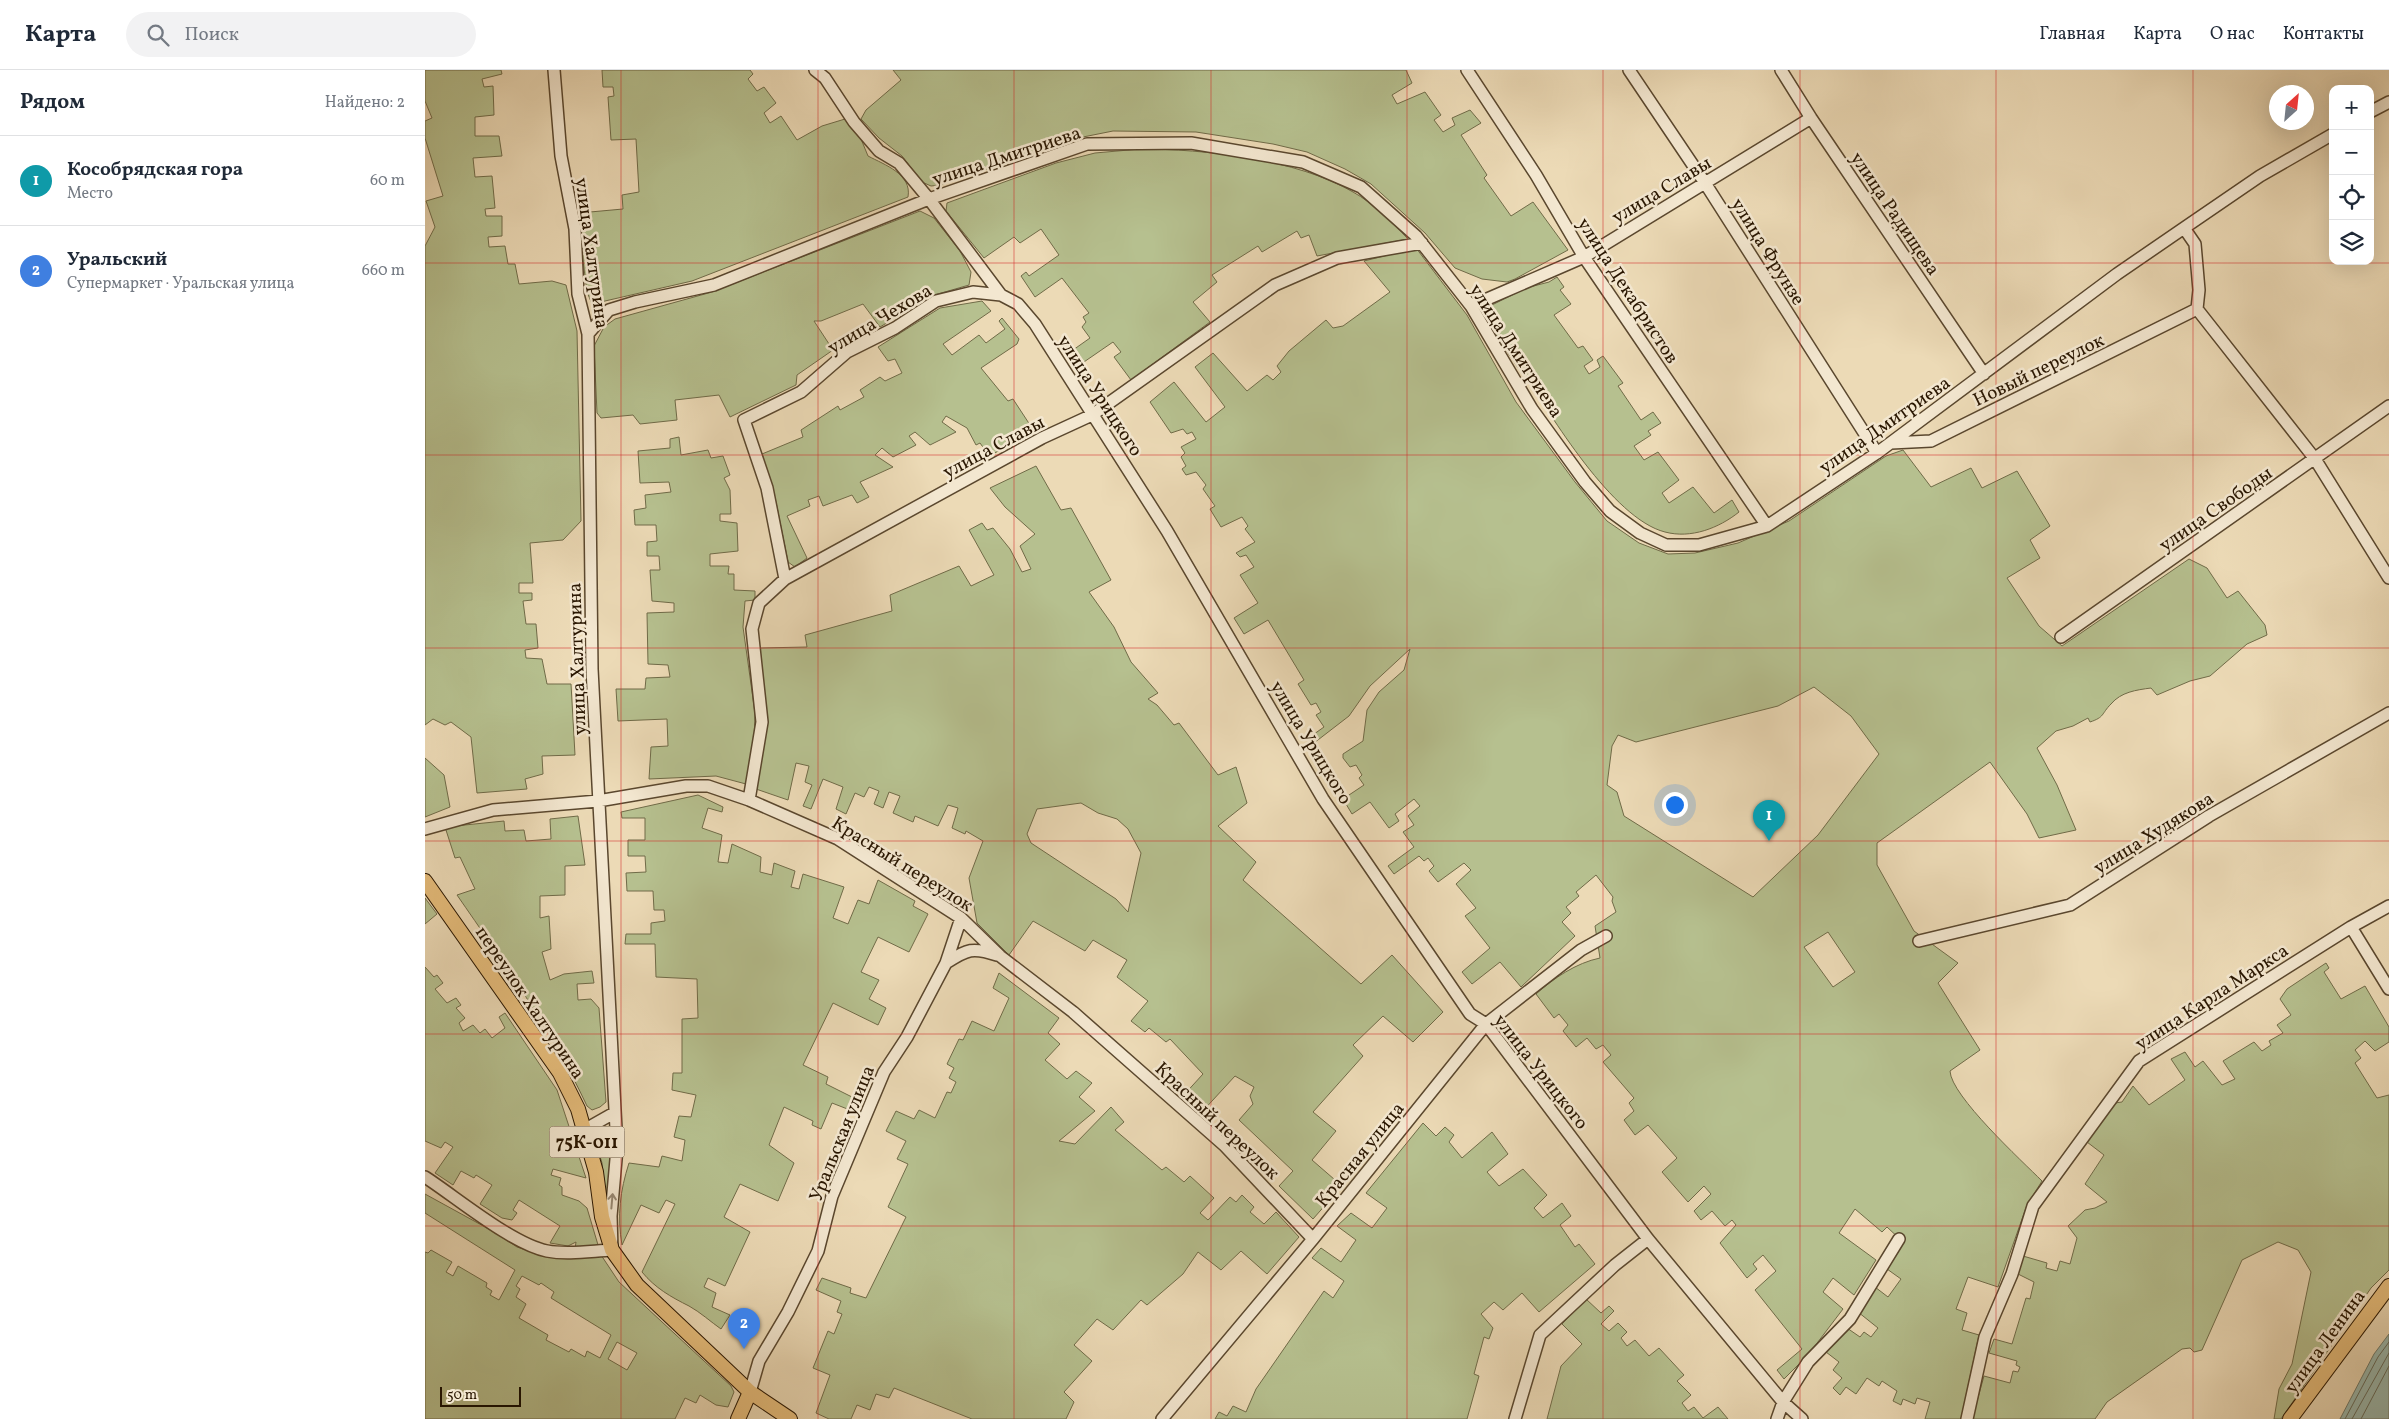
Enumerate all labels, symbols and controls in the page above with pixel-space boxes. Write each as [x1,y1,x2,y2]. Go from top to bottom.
search box [126,12,476,57]
text: Карта [25,18,96,52]
icon: search [144,21,172,49]
text: Поиск [184,22,239,48]
text: Главная [2039,22,2105,47]
text: Карта [2133,22,2182,47]
text: О нас [2210,22,2255,47]
text: Контакты [2283,22,2364,47]
north arrow [2269,85,2314,130]
map controls [2329,85,2374,265]
button: + [2329,85,2374,130]
text: Рядом [20,88,85,117]
text: Найдено: 2 [325,92,405,114]
street label: улица Дмитриева [929,121,1084,193]
button: − [2329,130,2374,175]
street label: улица Радищева [1843,147,1945,281]
street label: улица Славы [1607,151,1717,231]
text: Кособрядская гора [67,157,243,183]
text: 1 [33,170,39,192]
text: 60 m [370,170,405,192]
button: locate [2329,175,2374,220]
street label: улица Халтурина [568,176,614,331]
text: Место [67,183,113,205]
street label: улица Фрунзе [1724,194,1811,311]
street label: улица Декабристов [1570,213,1684,369]
button: layers [2329,220,2374,265]
text: Уральский [67,247,167,273]
text: 2 [32,260,40,282]
text: 660 m [362,260,405,282]
text: Супермаркет · Уральская улица [67,273,294,295]
street label: улица Чехова [823,278,937,361]
street label: улица Дмитриева [1462,279,1568,423]
street label: Новый переулок [1969,328,2109,414]
street label: улица Урицкого [1050,330,1148,462]
street label: улица Дмитриева [1814,371,1956,481]
street label: улица Славы [938,410,1049,486]
street label: улица Свободы [2154,461,2278,558]
street label: улица Халтурина [562,582,594,736]
street label: улица Урицкого [1263,676,1358,810]
street label: улица Худякова [2089,786,2219,881]
your location [1662,792,1688,818]
pin: 1 [1753,800,1785,841]
street label: Красный переулок [826,811,978,919]
street label: переулок Халтурина [468,921,590,1085]
street label: улица Карла Маркса [2130,938,2294,1057]
street label: улица Урицкого [1487,1009,1594,1135]
street label: Красный переулок [1148,1057,1285,1186]
street label: Уральская улица [804,1062,882,1206]
street label: Красная улица [1310,1097,1411,1213]
road number: 75К-011 [549,1126,625,1158]
one-way arrow [607,1193,617,1209]
street label: улица Ленина [2279,1285,2372,1399]
pin: 2 [728,1308,760,1349]
scale bar [440,1384,521,1407]
text: 50 m [447,1386,477,1405]

